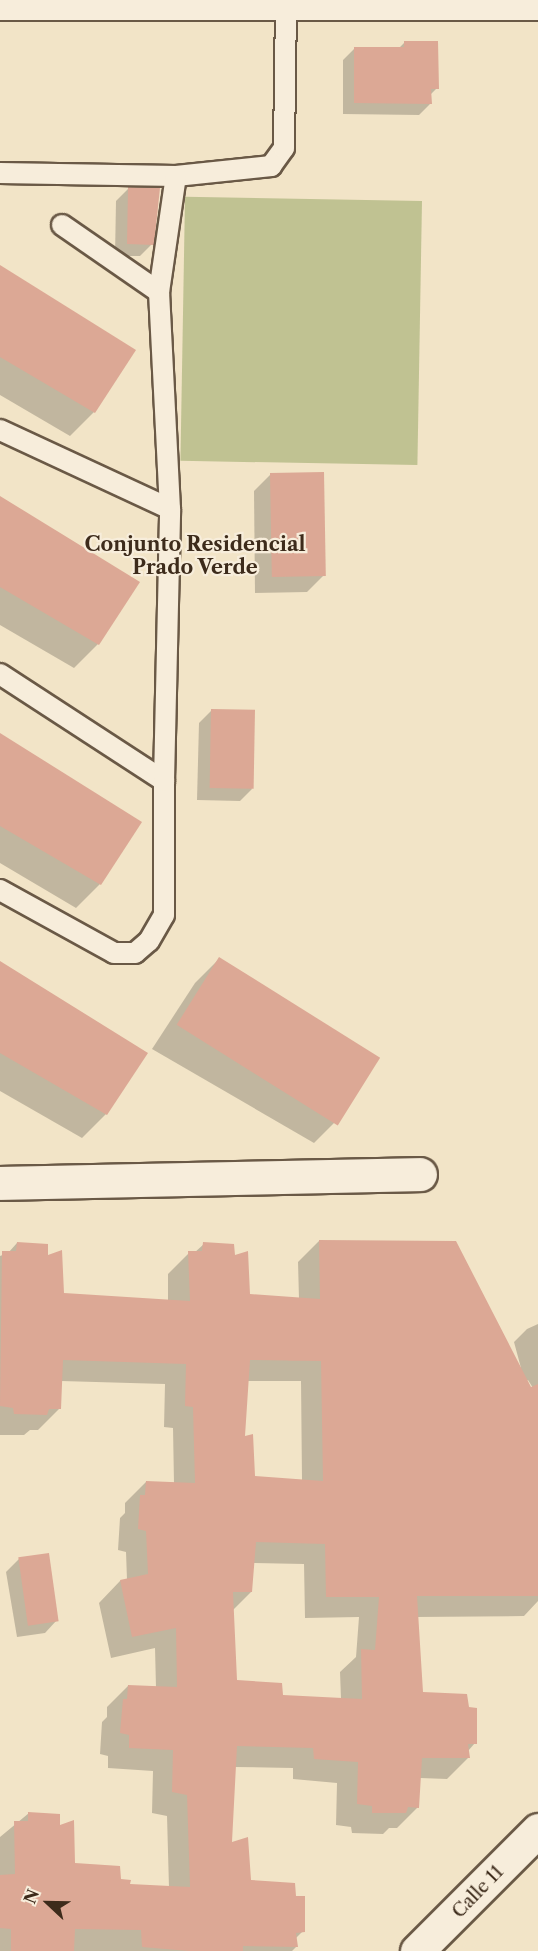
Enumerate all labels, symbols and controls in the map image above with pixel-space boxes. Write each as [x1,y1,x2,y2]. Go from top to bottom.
district label: Conjunto Residencial Prado Verde [84,533,306,580]
street label: Calle 11 [448,1861,508,1923]
north arrow [18,1873,78,1933]
text: N [19,1886,43,1906]

